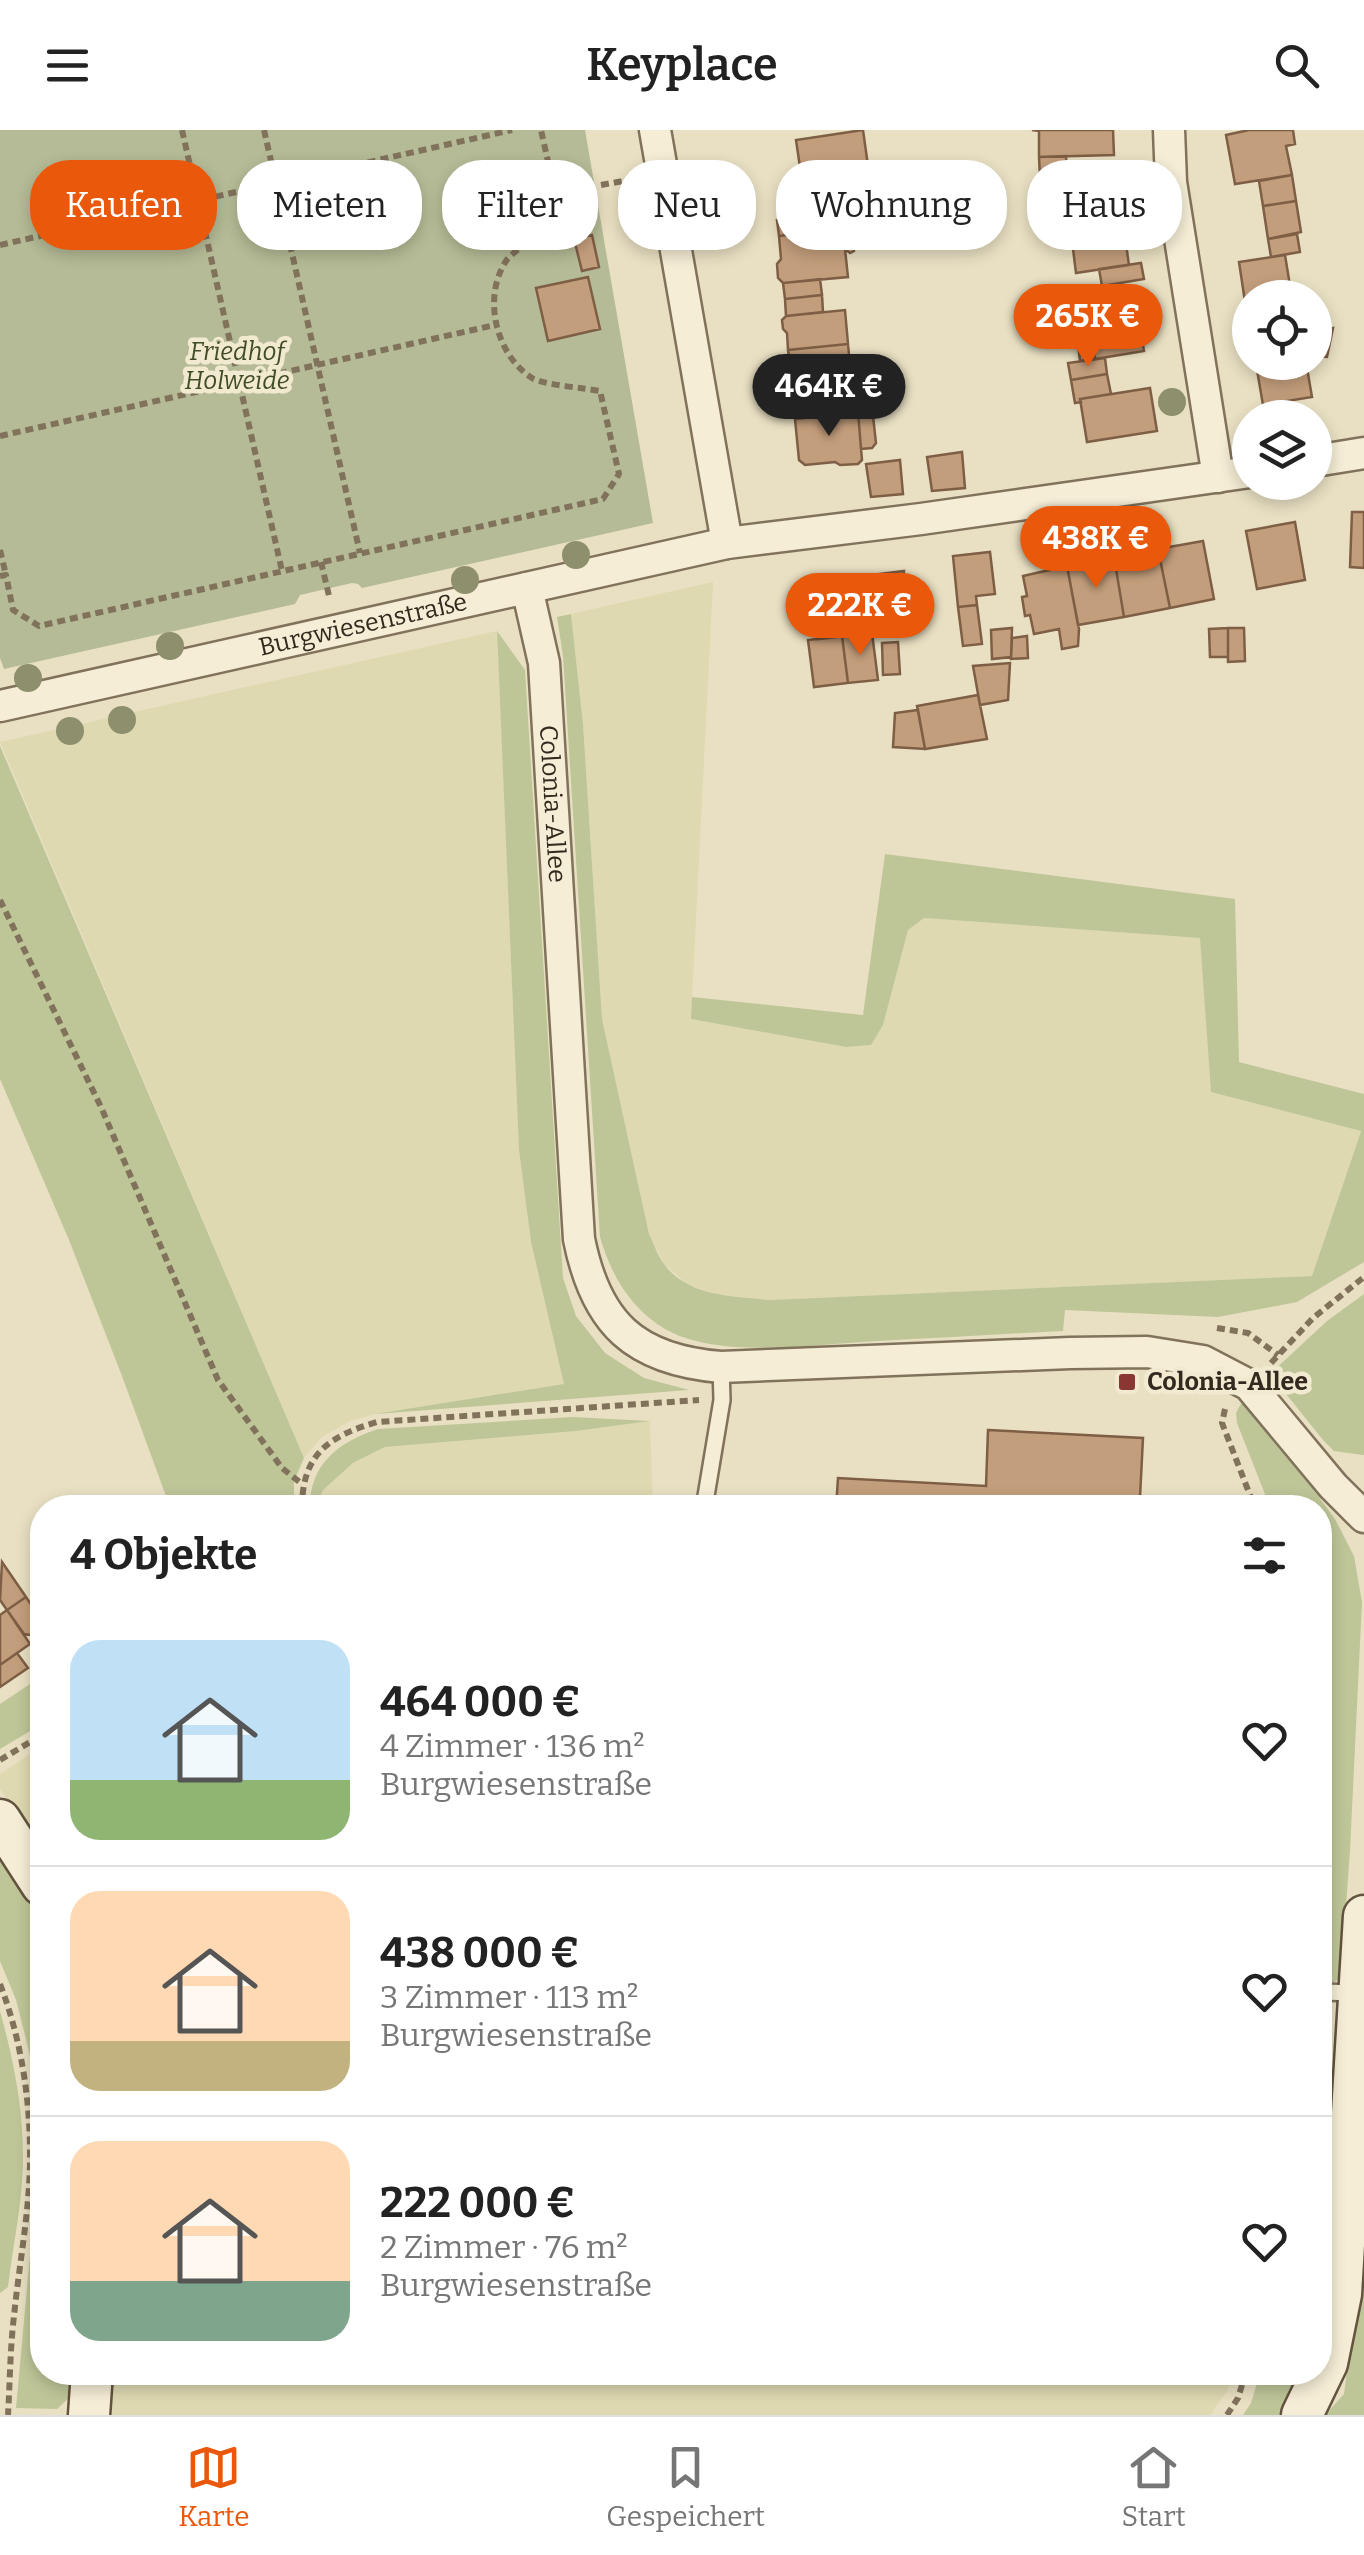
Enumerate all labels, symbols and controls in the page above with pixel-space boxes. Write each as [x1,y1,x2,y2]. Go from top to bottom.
icon: menu [40,38,95,93]
text: Keyplace [586,38,778,92]
icon: search [1269,38,1324,93]
chip: Kaufen [30,160,217,250]
chip: Mieten [237,160,422,250]
chip: Filter [442,160,598,250]
chip: Neu [618,160,756,250]
chip: Wohnung [776,160,1007,250]
chip: Haus [1027,160,1182,250]
map controls [1232,280,1332,500]
button: locate [1232,280,1332,380]
pin: 265K € [1007,284,1169,369]
text: 265K € [1036,297,1140,335]
park label: Friedhof Holweide [185,337,290,396]
pin: 464K € [748,354,910,439]
text: 464K € [774,367,884,405]
button: layers [1232,400,1332,500]
pin: 438K € [1015,506,1177,591]
text: 438K € [1042,519,1150,557]
pin: 222K € [779,573,941,658]
text: 222K € [807,586,913,624]
street label: Burgwiesenstraße [256,587,470,663]
street label: Colonia-Allee [533,724,572,884]
place label: Colonia-Allee [1147,1367,1308,1397]
marker: Colonia-Allee [1116,1371,1138,1393]
icon: filters [1237,1528,1292,1583]
text: 4 Objekte [70,1530,257,1580]
text: 464 000 € [380,1677,581,1727]
icon: home [150,1680,270,1800]
icon: heart [1237,1713,1292,1768]
text: 4 Zimmer · 136 m² [380,1727,645,1765]
text: Burgwiesenstraße [380,1765,652,1803]
text: 438 000 € [380,1928,579,1978]
icon: home [150,1931,270,2051]
icon: heart [1237,1964,1292,2019]
text: 3 Zimmer · 113 m² [380,1978,638,2016]
text: Burgwiesenstraße [380,2016,652,2054]
text: 222 000 € [380,2178,575,2228]
icon: home [150,2181,270,2301]
icon: heart [1237,2214,1292,2269]
text: 2 Zimmer · 76 m² [380,2228,628,2266]
text: Burgwiesenstraße [380,2266,652,2304]
tab: Karte [178,2440,250,2533]
tab: Gespeichert [606,2440,765,2533]
tab: Start [1122,2440,1186,2533]

